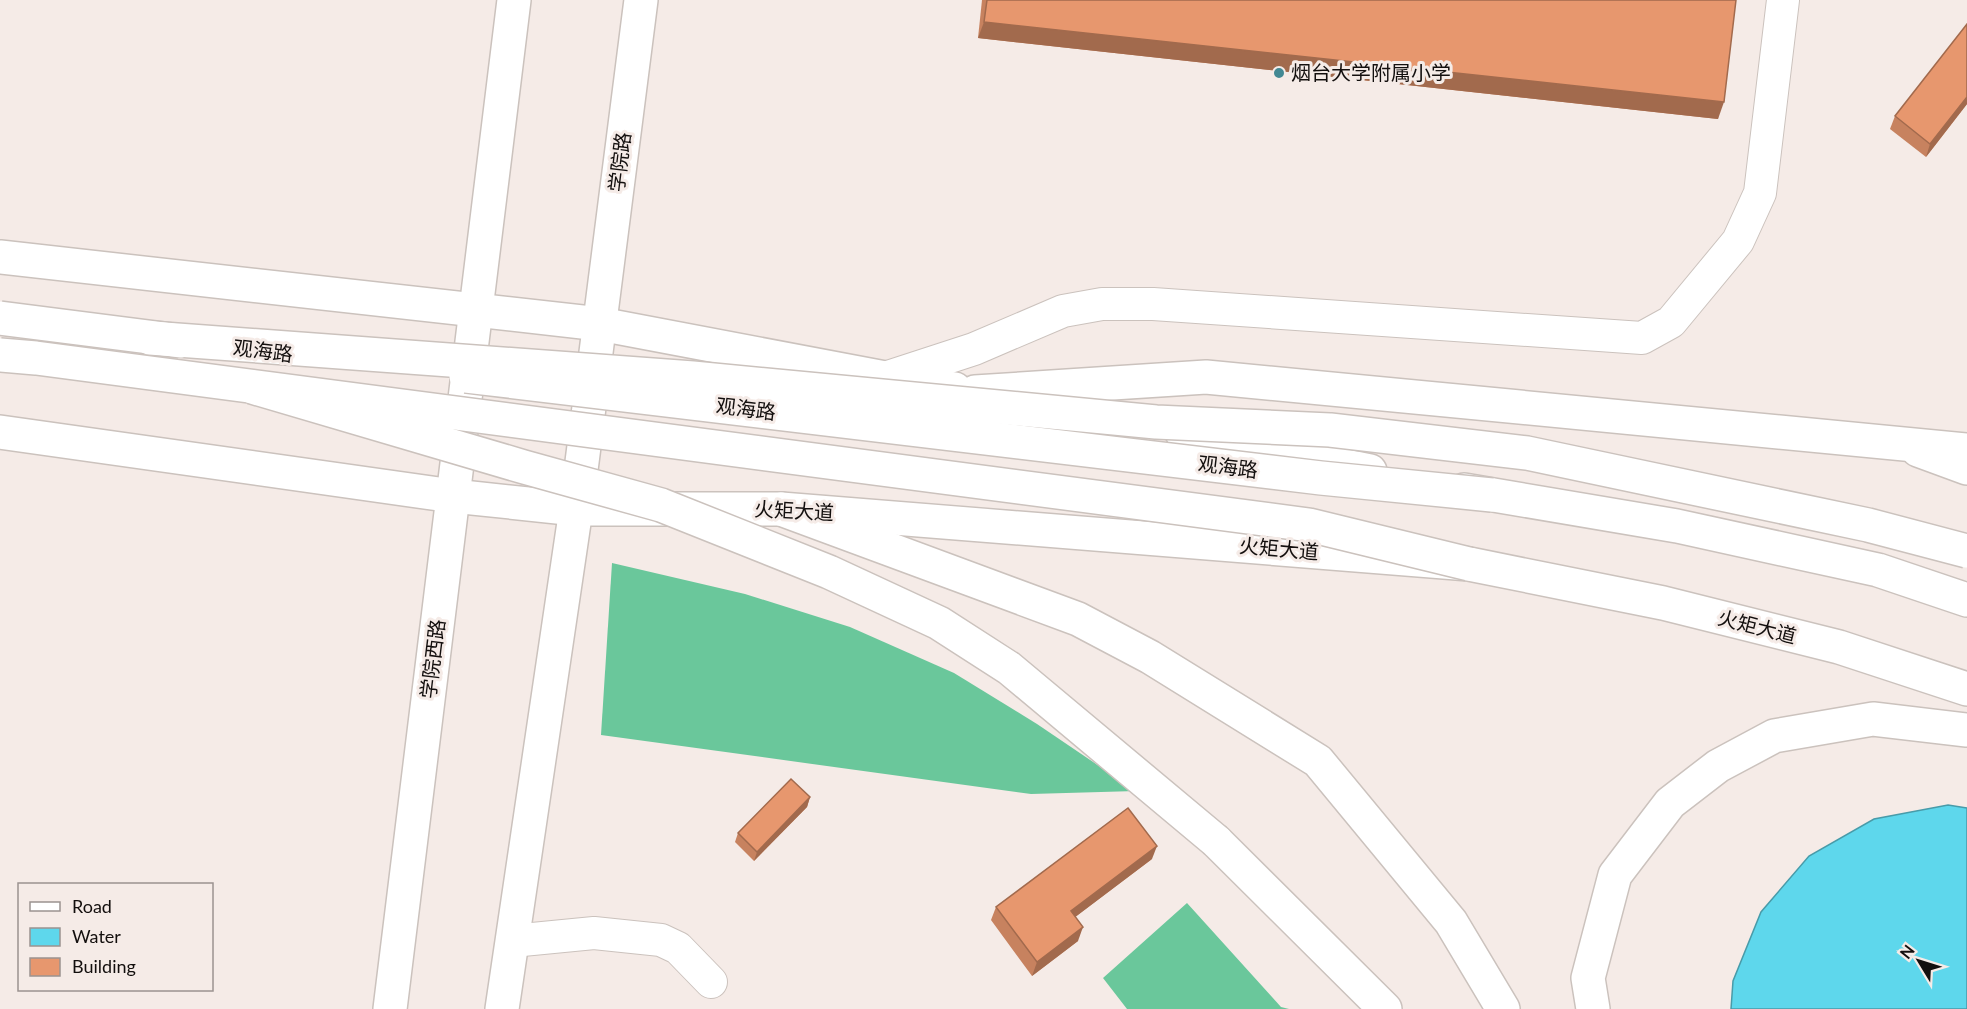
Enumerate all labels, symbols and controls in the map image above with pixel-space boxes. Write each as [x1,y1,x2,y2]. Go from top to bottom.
place label: 烟台大学附属小学 [1291,60,1451,84]
marker: 烟台大学附属小学 [1272,66,1286,80]
street label: 学院路 [603,131,635,193]
street label: 观海路 [232,334,294,366]
street label: 观海路 [715,392,777,424]
street label: 观海路 [1197,450,1259,482]
street label: 火矩大道 [753,496,835,524]
street label: 火矩大道 [1238,533,1320,563]
street label: 火矩大道 [1716,605,1799,647]
street label: 学院西路 [415,618,449,700]
legend [18,883,213,991]
text: Road [72,895,112,917]
text: Water [72,925,121,947]
north arrow [1889,931,1949,991]
text: N [1896,941,1918,962]
text: Building [72,955,136,977]

